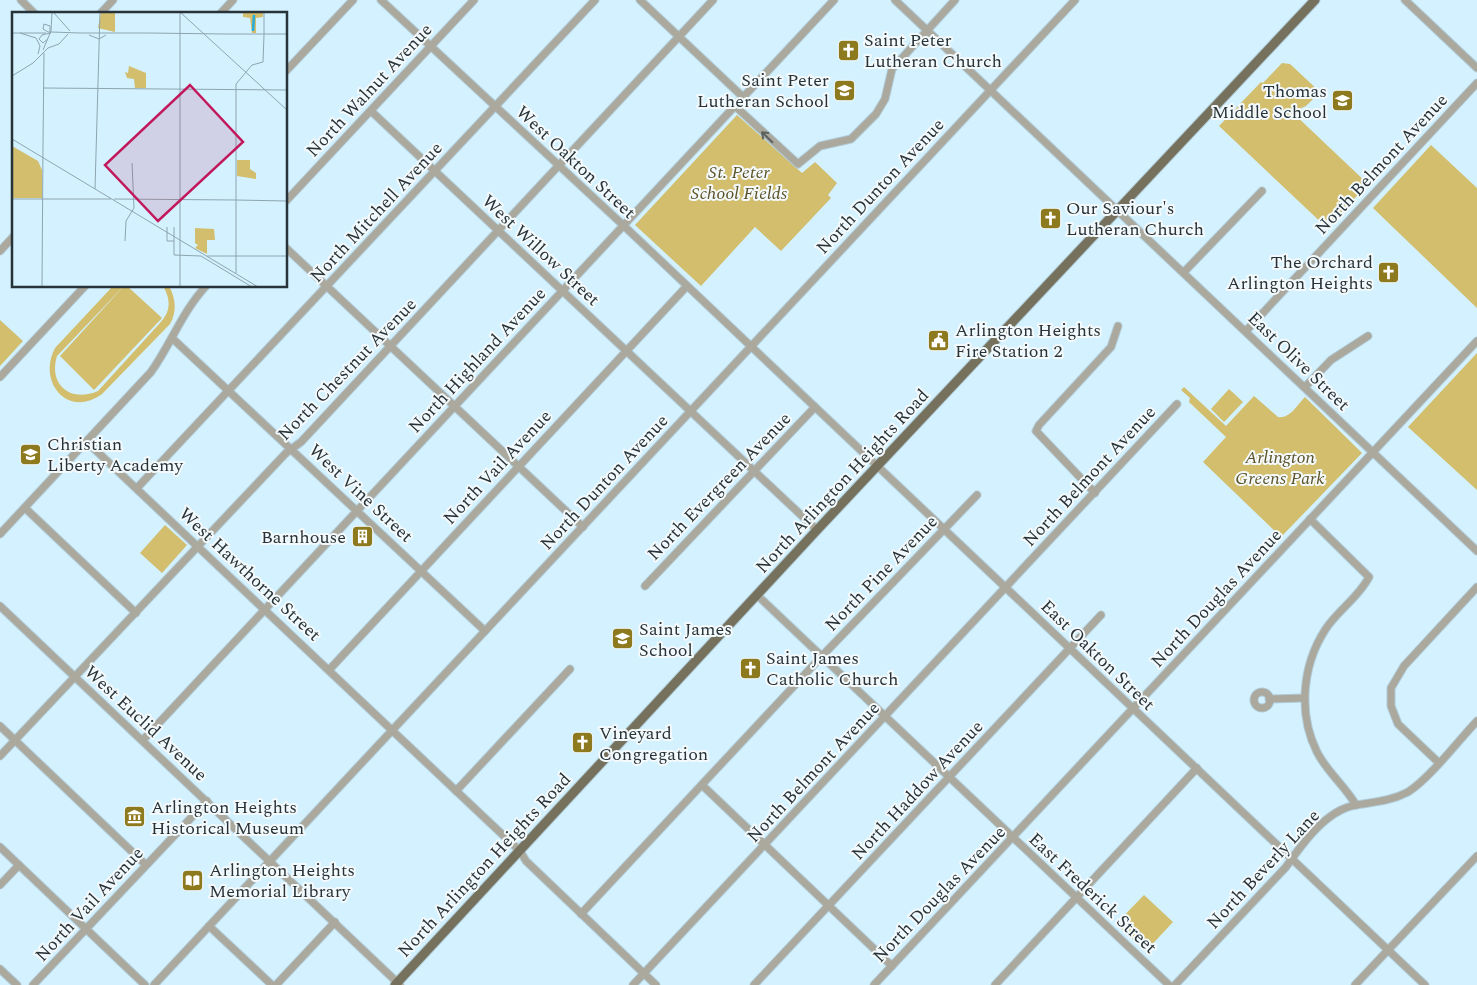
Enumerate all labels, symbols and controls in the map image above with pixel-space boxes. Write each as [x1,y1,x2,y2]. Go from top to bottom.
inset map [12,12,288,288]
street label: North Walnut Avenue [300,17,439,163]
place label: Saint Peter Lutheran Church [864,27,1002,75]
church icon: Saint Peter Lutheran Church [836,38,860,62]
place label: Saint Peter Lutheran School [697,67,829,115]
school or university icon: Saint Peter Lutheran School [833,78,857,102]
place label: Thomas Middle School [1212,78,1327,126]
street label: North Belmont Avenue [1309,88,1454,241]
school or university icon: Thomas Middle School [1331,89,1355,113]
street label: West Oakton Street [510,99,642,225]
street label: North Dunton Avenue [810,112,951,260]
one-way arrow [761,131,773,143]
street label: North Mitchell Avenue [304,136,449,289]
park label: St. Peter School Fields [691,159,788,207]
street label: West Willow Street [475,188,606,312]
place label: Our Saviour's Lutheran Church [1066,195,1204,243]
church icon: Our Saviour's Lutheran Church [1038,206,1062,230]
place label: The Orchard Arlington Heights [1227,249,1373,297]
church icon: The Orchard Arlington Heights [1377,260,1401,284]
street label: North Highland Avenue [402,281,553,440]
street label: North Chestnut Avenue [272,292,423,447]
street label: East Olive Street [1241,305,1356,417]
place label: Arlington Heights Fire Station 2 [955,317,1101,365]
public building icon: Arlington Heights Fire Station 2 [927,328,951,352]
street label: North Arlington Heights Road [749,383,935,580]
street label: North Belmont Avenue [1017,400,1162,553]
street label: North Vail Avenue [437,404,558,531]
street label: North Evergreen Avenue [641,406,798,567]
street label: North Dunton Avenue [534,408,675,556]
place label: Christian Liberty Academy [47,431,184,479]
street label: West Vine Street [302,438,419,549]
school or university icon: Christian Liberty Academy [19,442,43,466]
park label: Arlington Greens Park [1235,444,1325,492]
street label: West Hawthorne Street [172,501,327,648]
street label: North Pine Avenue [819,509,944,638]
street label: North Douglas Avenue [1144,523,1288,674]
place label: Barnhouse [261,524,346,551]
building icon: Barnhouse [350,525,374,549]
street label: East Oakton Street [1034,593,1161,717]
place label: Saint James School [639,616,732,664]
school or university icon: Saint James School [611,627,635,651]
place label: Saint James Catholic Church [766,645,898,693]
church icon: Saint James Catholic Church [738,656,762,680]
street label: West Euclid Avenue [78,659,213,788]
street label: North Belmont Avenue [741,696,886,849]
street label: North Haddow Avenue [845,714,990,867]
place label: Vineyard Congregation [599,720,708,768]
church icon: Vineyard Congregation [571,731,595,755]
street label: North Arlington Heights Road [391,767,577,964]
place label: Arlington Heights Historical Museum [151,794,304,842]
street label: North Beverly Lane [1200,803,1326,935]
museum icon: Arlington Heights Historical Museum [123,805,147,829]
street label: North Douglas Avenue [866,820,1012,969]
street label: East Frederick Street [1022,826,1163,960]
street label: North Vail Avenue [29,841,150,968]
place label: Arlington Heights Memorial Library [209,857,355,905]
library icon: Arlington Heights Memorial Library [181,868,205,892]

